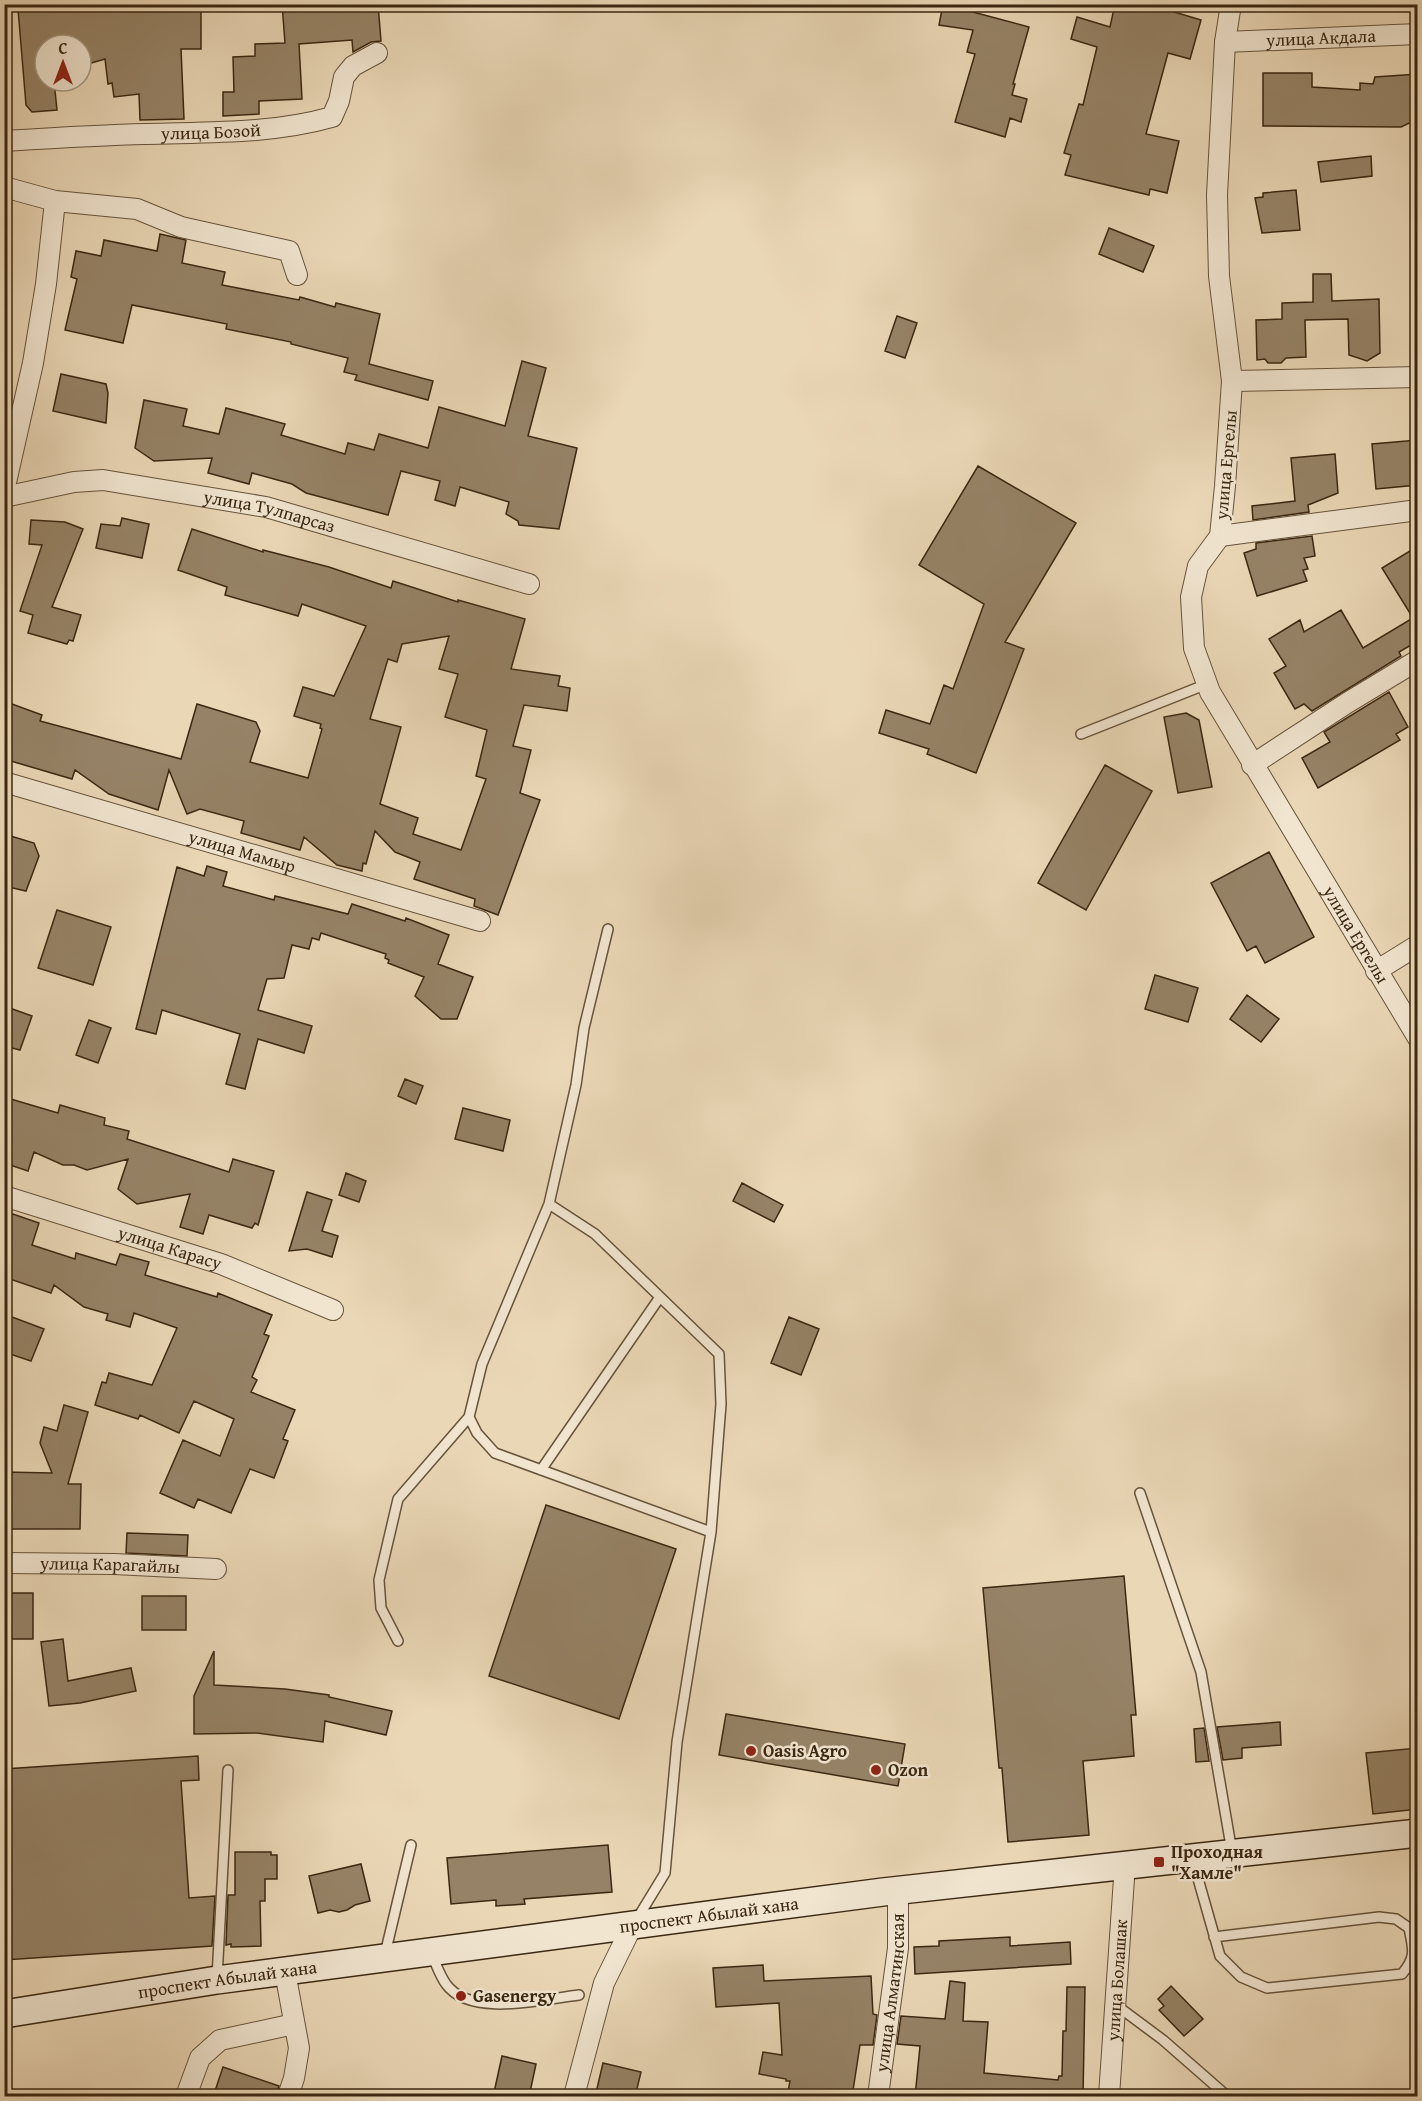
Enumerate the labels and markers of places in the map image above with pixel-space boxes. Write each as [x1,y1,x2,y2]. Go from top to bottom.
place label: Oasis Agro [763,1737,848,1764]
marker: Oasis Agro [744,1744,758,1758]
place label: Ozon [888,1756,928,1783]
marker: Ozon [869,1763,883,1777]
place label: Проходная "Хамле" [1171,1838,1263,1886]
marker: Проходная "Хамле" [1152,1855,1166,1869]
place label: Gasenergy [473,1982,557,2009]
marker: Gasenergy [454,1989,468,2003]

